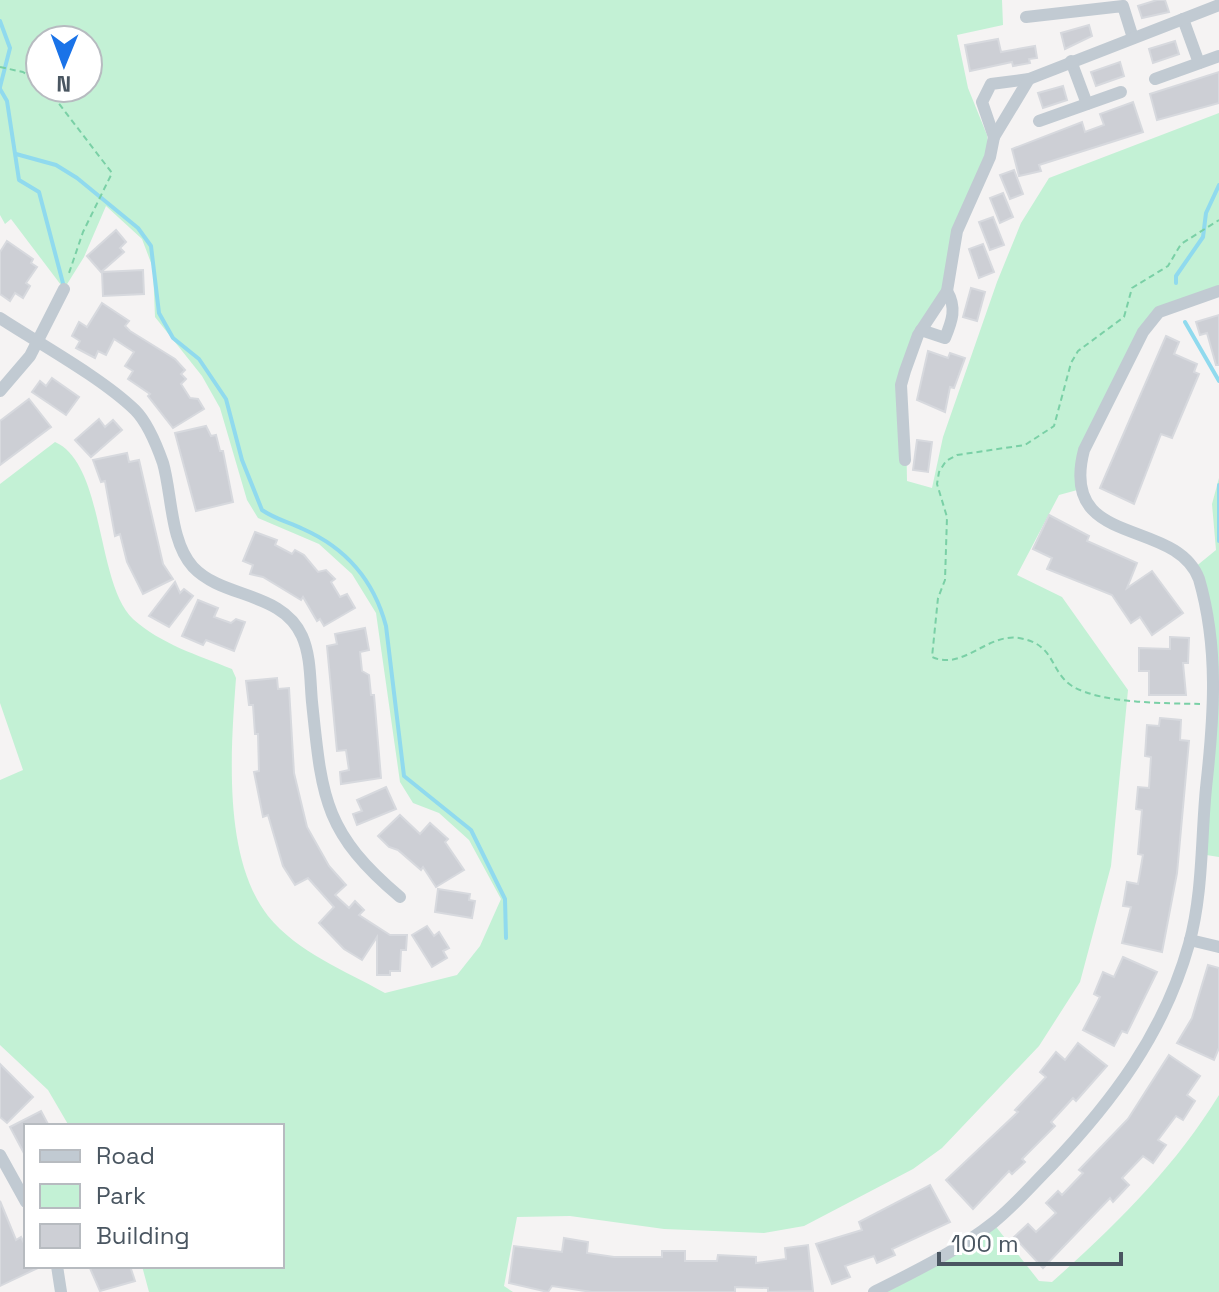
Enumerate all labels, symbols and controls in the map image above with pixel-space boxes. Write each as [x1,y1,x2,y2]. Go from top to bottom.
north arrow [24,24,104,104]
text: N [56,70,71,98]
legend [24,1124,284,1268]
text: Road [96,1140,155,1171]
text: Park [96,1180,146,1211]
scale bar [939,1216,1121,1266]
text: Building [96,1220,190,1251]
text: 100 m [951,1228,1019,1259]

